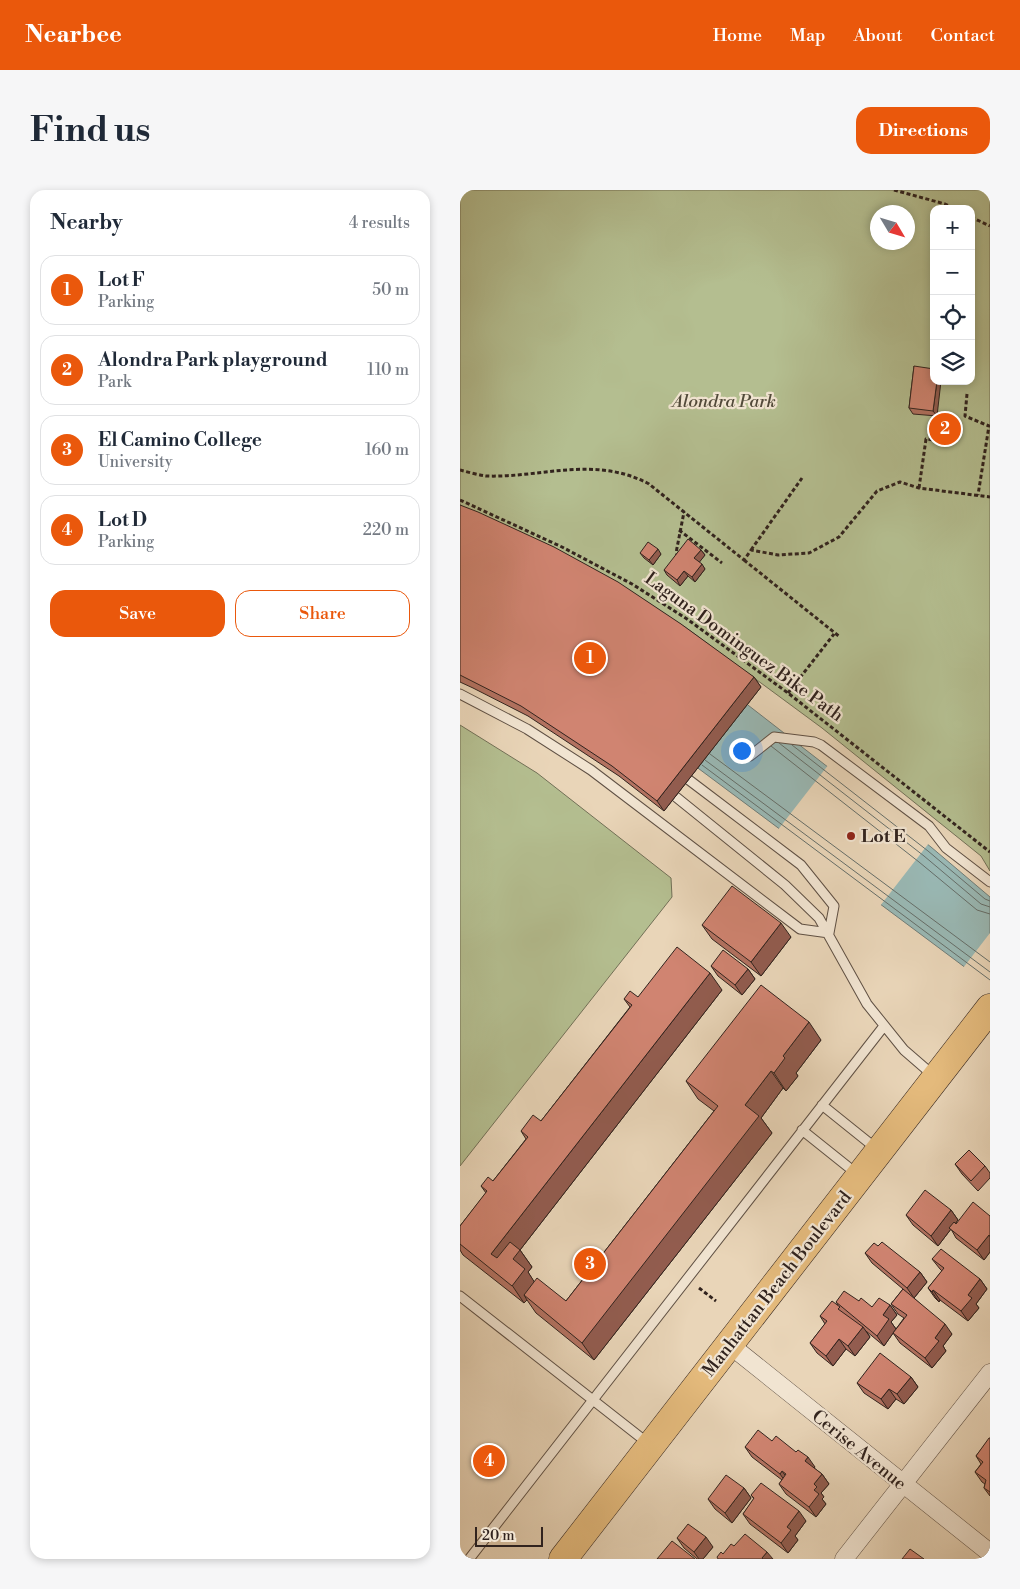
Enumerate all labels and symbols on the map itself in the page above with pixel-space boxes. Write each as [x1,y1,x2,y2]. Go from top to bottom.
north arrow [870,205,915,250]
park label: Alondra Park [670,390,776,413]
pin: 2 [929,410,961,448]
street label: Laguna Dominguez Bike Path [640,567,848,727]
pin: 1 [574,639,606,677]
your location [729,738,755,764]
place label: Lot E [861,825,906,848]
marker: Lot E [845,830,857,842]
street label: Manhattan Beach Boulevard [697,1186,857,1382]
pin: 3 [574,1245,606,1283]
street label: Cerise Avenue [807,1405,911,1495]
pin: 4 [473,1442,505,1480]
scale bar [475,1524,542,1547]

